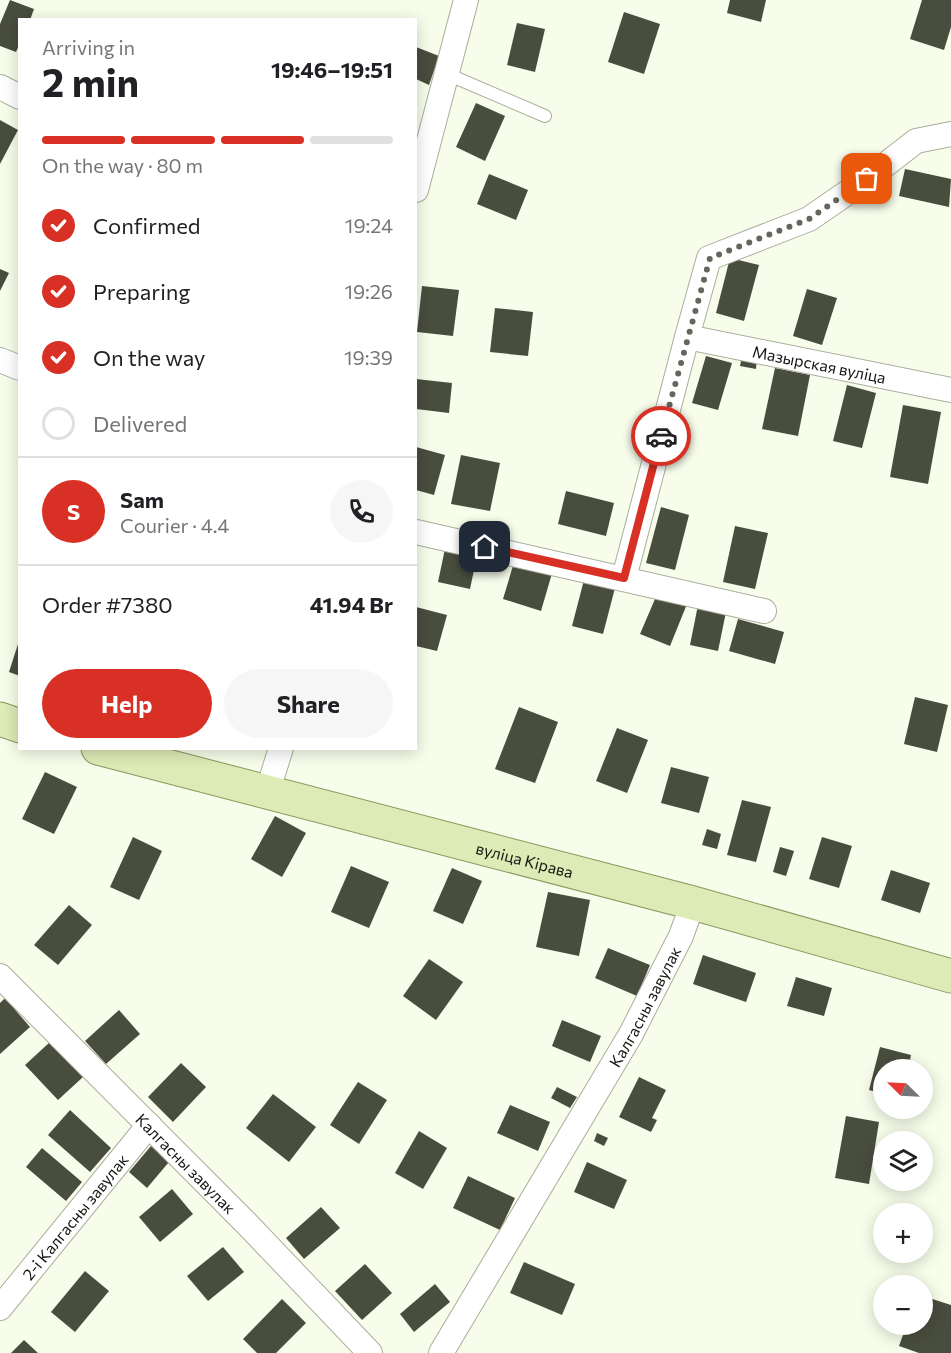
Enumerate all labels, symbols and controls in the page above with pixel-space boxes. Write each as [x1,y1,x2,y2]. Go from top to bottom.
text: Arriving in [42,35,135,59]
text: 19:46–19:51 [271,56,393,83]
text: 2 min [42,57,139,105]
text: On the way · 80 m [42,153,203,177]
pin [841,153,892,204]
icon: bag [850,162,883,195]
icon: check [42,209,75,242]
text: Confirmed [93,212,200,239]
text: 19:24 [345,213,393,237]
icon: check [42,275,75,308]
text: Preparing [93,278,190,305]
text: 19:26 [344,279,393,303]
icon: check [42,341,75,374]
street label: Мазырская вуліца [751,341,888,386]
text: On the way [93,344,205,371]
text: 19:39 [344,345,393,369]
courier [631,406,691,466]
text: Delivered [93,410,187,437]
icon: car [645,420,678,453]
button: phone [330,480,393,543]
text: Sam [120,486,164,513]
text: S [67,498,80,525]
text: Courier · 4.4 [120,513,229,537]
pin [459,521,510,572]
icon: home [468,530,501,563]
text: Order #7380 [42,591,173,618]
text: 41.94 Br [310,591,393,618]
button: Help [42,669,212,738]
button: Share [224,669,393,738]
street label: вуліца Кірава [474,837,575,881]
street label: Калгасны завулак [604,942,684,1070]
north arrow [873,1059,933,1119]
map controls [873,1059,933,1335]
street label: Калгасны завулак [132,1109,241,1217]
button: layers [873,1131,933,1191]
street label: 2-і Калгасны завулак [18,1149,132,1283]
button: + [873,1203,933,1263]
button: − [873,1275,933,1335]

